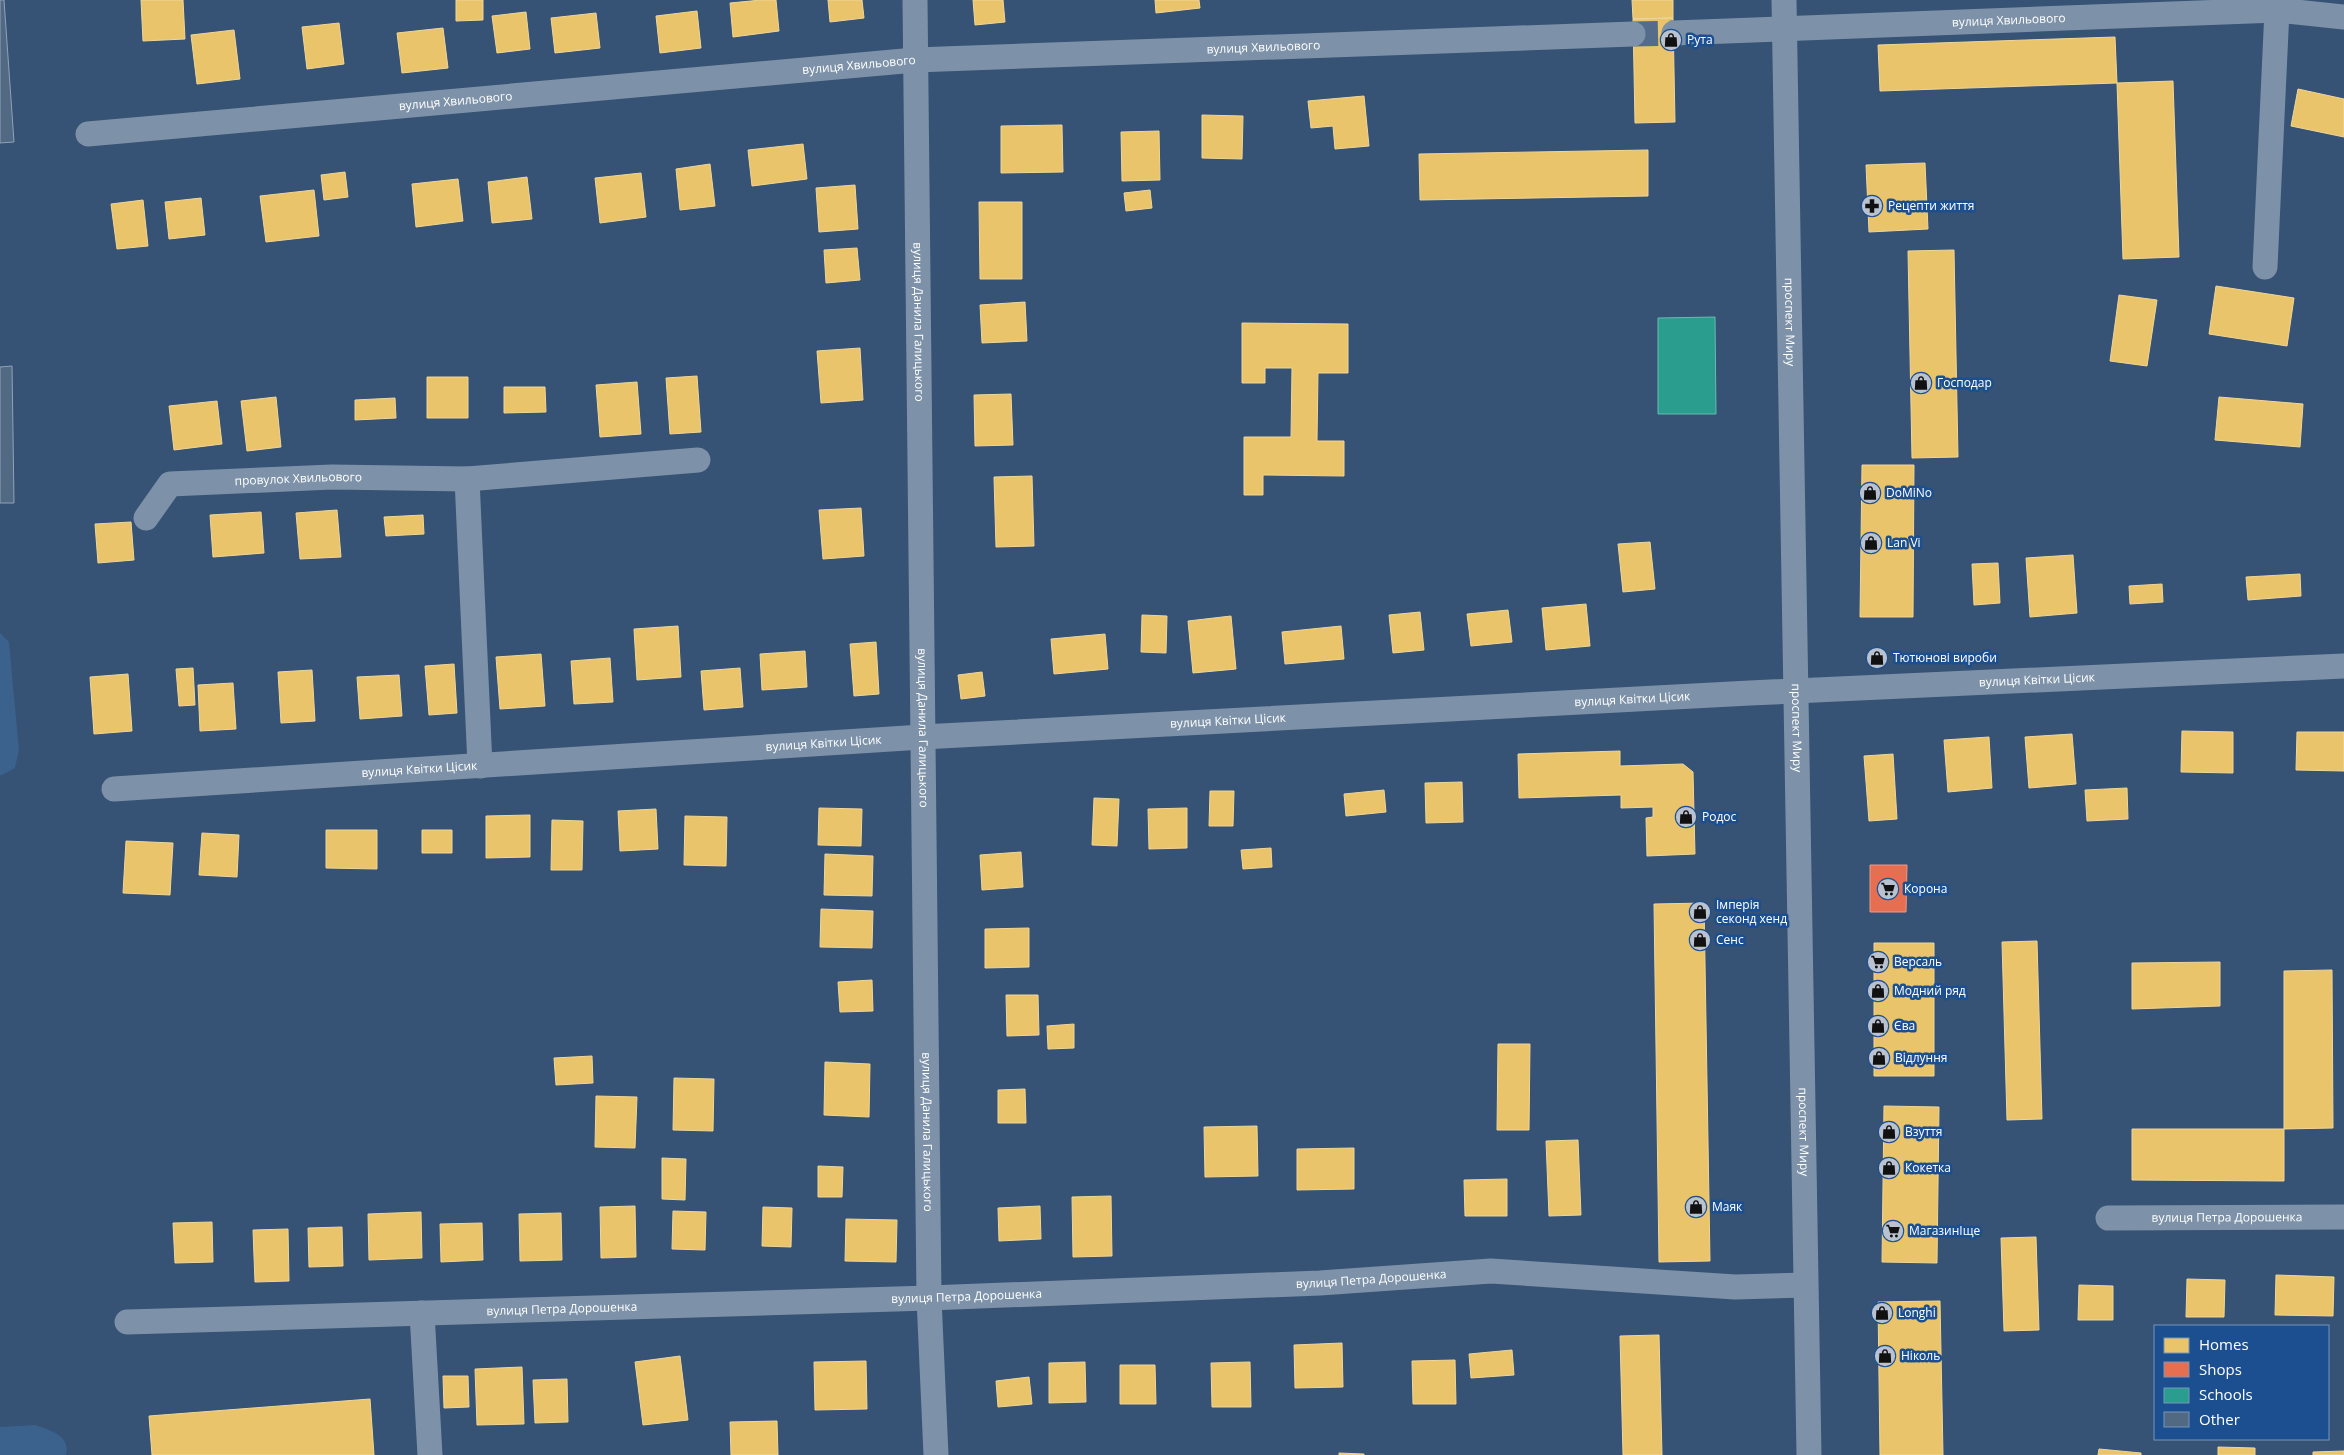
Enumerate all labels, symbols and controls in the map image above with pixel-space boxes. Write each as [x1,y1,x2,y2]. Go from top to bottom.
street label: вулиця Хвильового [1952,9,2066,30]
shop icon: Рута [1659,28,1683,52]
place label: Рута [1687,31,1713,48]
street label: вулиця Хвильового [1206,36,1321,57]
street label: вулиця Хвильового [801,51,916,78]
street label: вулиця Хвильового [398,87,513,114]
pharmacy icon: Рецепти життя [1860,194,1884,218]
place label: Рецепти життя [1888,197,1974,214]
street label: вулиця Данила Галицького [910,242,928,402]
street label: проспект Миру [1781,277,1799,367]
shop icon: Господар [1909,371,1933,395]
place label: Господар [1937,374,1992,391]
street label: провулок Хвильового [234,468,362,489]
shop icon: DoMiNo [1858,481,1882,505]
place label: DoMiNo [1886,484,1932,501]
shop icon: Lan Vi [1859,531,1883,555]
place label: Lan Vi [1887,534,1921,551]
shop icon: Тютюнові вироби [1865,646,1889,670]
street label: вулиця Данила Галицького [914,648,933,808]
place label: Тютюнові вироби [1893,649,1997,666]
street label: вулиця Квітки Цісик [1978,668,2096,691]
street label: проспект Миру [1788,683,1806,773]
street label: вулиця Квітки Цісик [1574,687,1692,710]
street label: вулиця Квітки Цісик [1169,709,1287,732]
street label: вулиця Квітки Цісик [765,731,883,755]
street label: вулиця Квітки Цісик [361,757,479,781]
shop icon: Родос [1674,805,1698,829]
place label: Родос [1702,808,1737,825]
supermarket icon: Корона [1876,877,1900,901]
place label: Корона [1904,880,1947,897]
place label: Імперія секонд хенд [1716,896,1787,927]
shop icon: Імперія секонд хенд [1688,900,1712,924]
shop icon: Сенс [1688,928,1712,952]
place label: Сенс [1716,931,1744,948]
supermarket icon: Версаль [1866,950,1890,974]
place label: Версаль [1894,953,1942,970]
shop icon: Модний ряд [1866,979,1890,1003]
place label: Модний ряд [1894,982,1966,999]
shop icon: Єва [1866,1014,1890,1038]
place label: Єва [1894,1017,1915,1034]
shop icon: Відлуння [1867,1046,1891,1070]
place label: Відлуння [1895,1049,1947,1066]
street label: вулиця Данила Галицького [918,1052,937,1212]
street label: проспект Миру [1795,1087,1813,1177]
shop icon: Взуття [1877,1120,1901,1144]
place label: Взуття [1905,1123,1943,1140]
shop icon: Кокетка [1877,1156,1901,1180]
place label: Кокетка [1905,1159,1951,1176]
shop icon: Маяк [1684,1195,1708,1219]
place label: Маяк [1712,1198,1743,1215]
street label: вулиця Петра Дорошенка [2152,1208,2302,1226]
supermarket icon: МагазинІще [1881,1219,1905,1243]
place label: МагазинІще [1909,1222,1980,1239]
street label: вулиця Петра Дорошенка [1296,1265,1447,1292]
street label: вулиця Петра Дорошенка [891,1285,1042,1307]
street label: вулиця Петра Дорошенка [486,1298,637,1319]
shop icon: Longhi [1870,1301,1894,1325]
place label: Longhi [1898,1304,1936,1321]
legend [2154,1325,2329,1440]
text: Homes [2199,1334,2249,1354]
shop icon: Ніколь [1873,1344,1897,1368]
place label: Ніколь [1901,1347,1940,1364]
text: Shops [2199,1359,2242,1379]
text: Schools [2199,1384,2253,1404]
text: Other [2199,1409,2240,1429]

